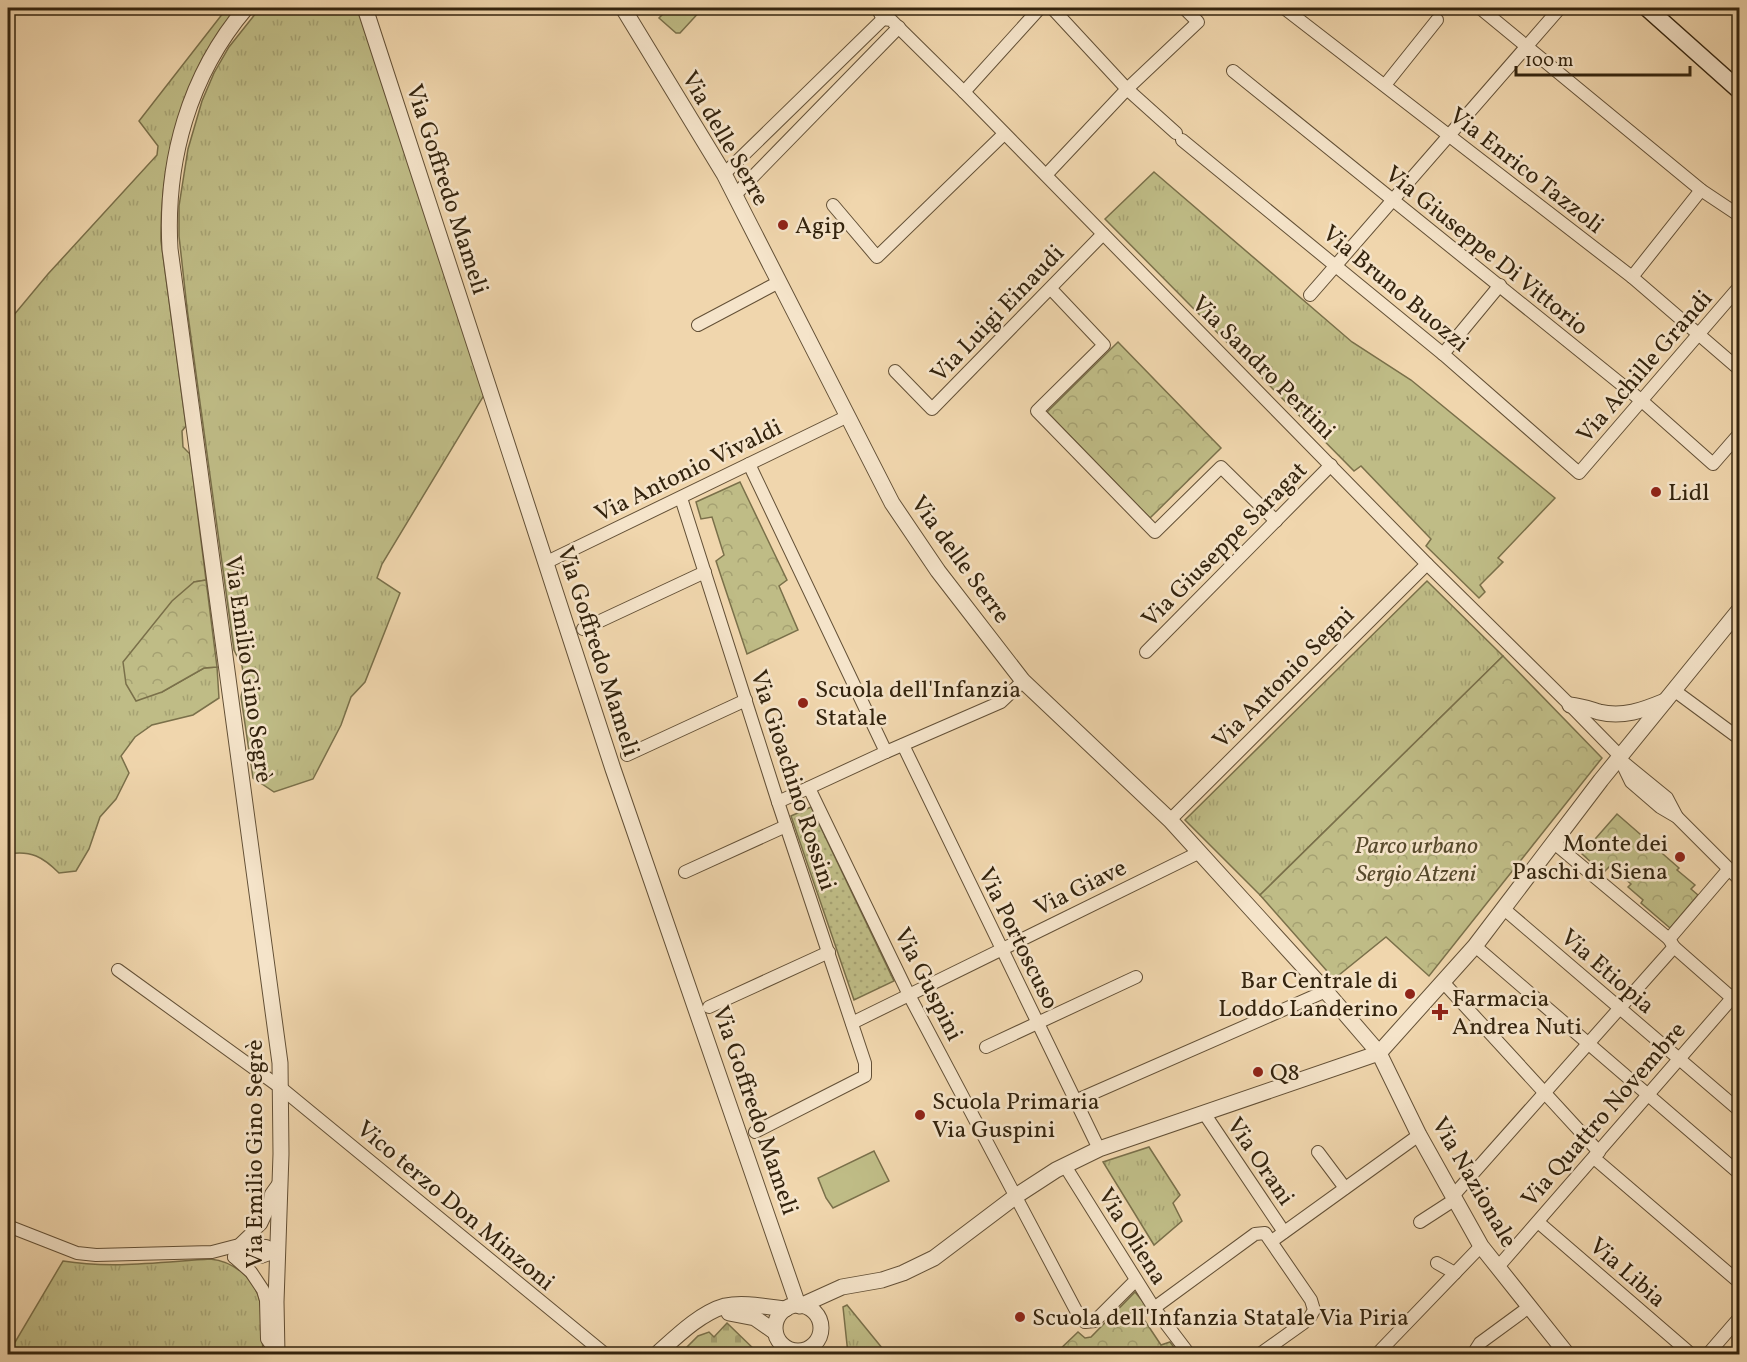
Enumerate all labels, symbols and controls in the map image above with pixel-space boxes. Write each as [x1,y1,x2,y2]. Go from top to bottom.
scale bar [1516,39,1690,77]
text: 100 m [1525,49,1574,74]
street label: Via delle Serre [672,65,777,213]
street label: Via Goffredo Mameli [396,80,496,299]
street label: Via Enrico Tazzoli [1441,100,1610,243]
street label: Via Giuseppe Di Vittorio [1377,159,1595,344]
place label: Agip [795,210,845,244]
marker: Agip [776,218,790,232]
street label: Via Bruno Buozzi [1314,218,1475,361]
street label: Via Luigi Einaudi [924,238,1073,391]
street label: Via Achille Grandi [1570,284,1721,451]
street label: Via Sandro Pertini [1183,289,1342,448]
street label: Via Antonio Vivaldi [589,412,788,532]
street label: Via Giuseppe Saragat [1135,455,1316,636]
place label: Lidl [1668,477,1709,511]
marker: Lidl [1649,485,1663,499]
street label: Via delle Serre [901,489,1017,631]
street label: Via Goffredo Mameli [547,542,647,761]
street label: Via Emilio Gino Segrè [214,553,280,785]
street label: Via Antonio Segni [1206,600,1363,757]
street label: Via Gioachino Rossini [740,666,844,895]
place label: Scuola dell'Infanzia Statale [815,674,1021,736]
marker: Scuola dell'Infanzia Statale [796,696,810,710]
place label: Monte dei Paschi di Siena [1512,828,1668,890]
park label: Parco urbano Sergio Atzeni [1354,830,1478,892]
marker: Monte dei Paschi di Siena [1673,850,1687,864]
street label: Via Giave [1029,852,1133,926]
street label: Via Portoscuso [968,862,1066,1016]
street label: Via Guspini [884,922,970,1047]
street label: Via Etiopia [1552,922,1661,1023]
place label: Bar Centrale di Loddo Landerino [1218,965,1398,1027]
place label: Farmacia Andrea Nuti [1452,983,1582,1045]
marker: Bar Centrale di Loddo Landerino [1403,987,1417,1001]
street label: Via Goffredo Mameli [702,1001,806,1220]
marker: Farmacia Andrea Nuti [1433,1005,1447,1019]
street label: Via Quattro Novembre [1514,1015,1695,1216]
street label: Via Emilio Gino Segrè [239,1039,273,1269]
place label: Q8 [1270,1057,1300,1091]
marker: Q8 [1251,1065,1265,1079]
place label: Scuola Primaria Via Guspini [932,1086,1100,1148]
marker: Scuola Primaria Via Guspini [913,1108,927,1122]
street label: Via Orani [1217,1111,1301,1213]
street label: Via Nazionale [1422,1111,1524,1255]
street label: Vico terzo Don Minzoni [348,1113,561,1300]
street label: Via Oliena [1088,1182,1175,1292]
street label: Via Libia [1581,1230,1673,1317]
place label: Scuola dell'Infanzia Statale Via Piria [1032,1302,1409,1336]
marker: Scuola dell'Infanzia Statale Via Piria [1013,1310,1027,1324]

